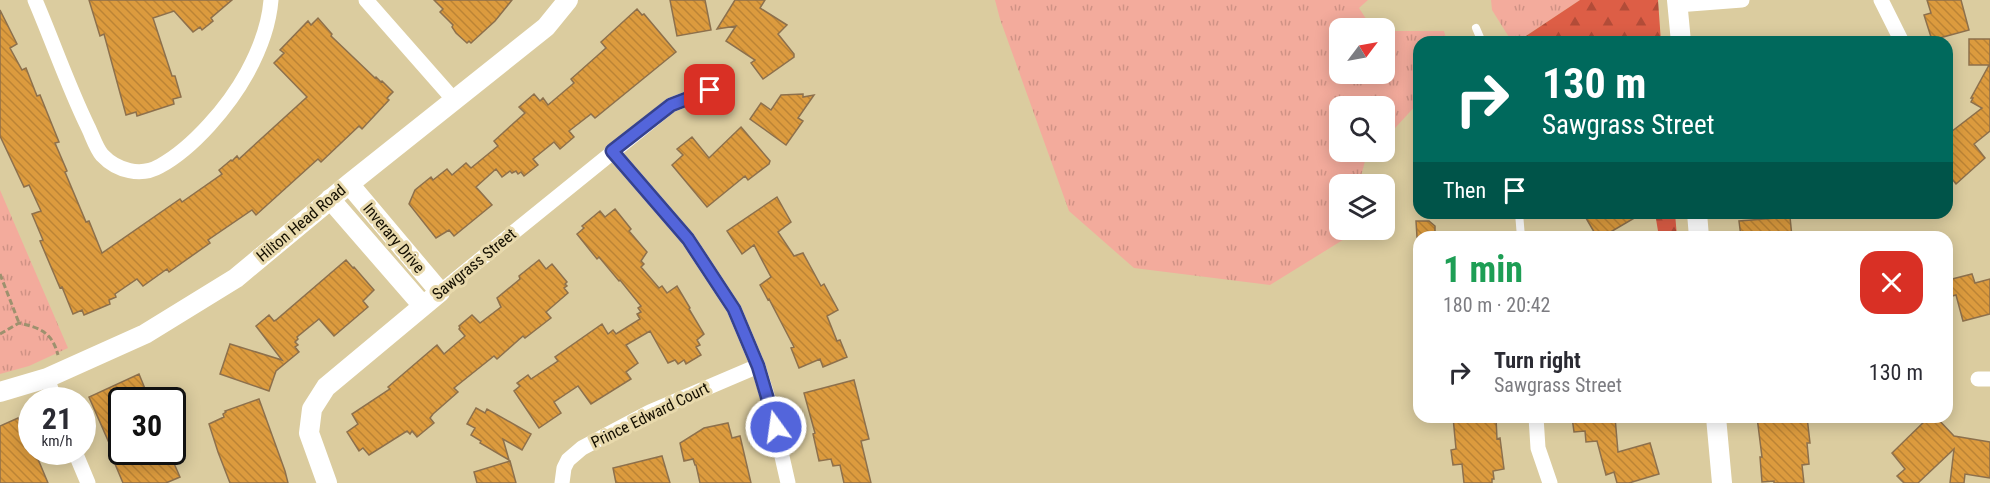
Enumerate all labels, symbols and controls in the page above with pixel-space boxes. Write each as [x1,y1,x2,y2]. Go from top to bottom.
north arrow [1329,18,1395,84]
map controls [1329,18,1395,240]
text: 130 m [1542,59,1647,108]
icon: right [1443,60,1521,138]
pin [684,64,735,115]
icon: arrive [693,73,726,106]
button: search [1329,96,1395,162]
text: Sawgrass Street [1542,109,1715,141]
button: layers [1329,174,1395,240]
icon: arrive [1498,174,1531,207]
text: Then [1443,178,1486,203]
street label: Hilton Head Road [253,180,349,266]
street label: Inverary Drive [359,199,429,277]
street label: Sawgrass Street [428,224,520,304]
text: 1 min [1443,249,1523,291]
button: close [1860,251,1923,314]
text: 180 m · 20:42 [1443,293,1550,317]
text: Turn right [1494,348,1581,373]
icon: right [1443,356,1476,389]
text: 130 m [1869,360,1923,385]
text: Sawgrass Street [1494,373,1622,397]
street label: Prince Edward Court [588,378,712,452]
speed limit sign: 30 [108,387,186,465]
position arrow [744,395,808,459]
text: 21 [42,401,72,436]
text: km/h [42,432,72,450]

